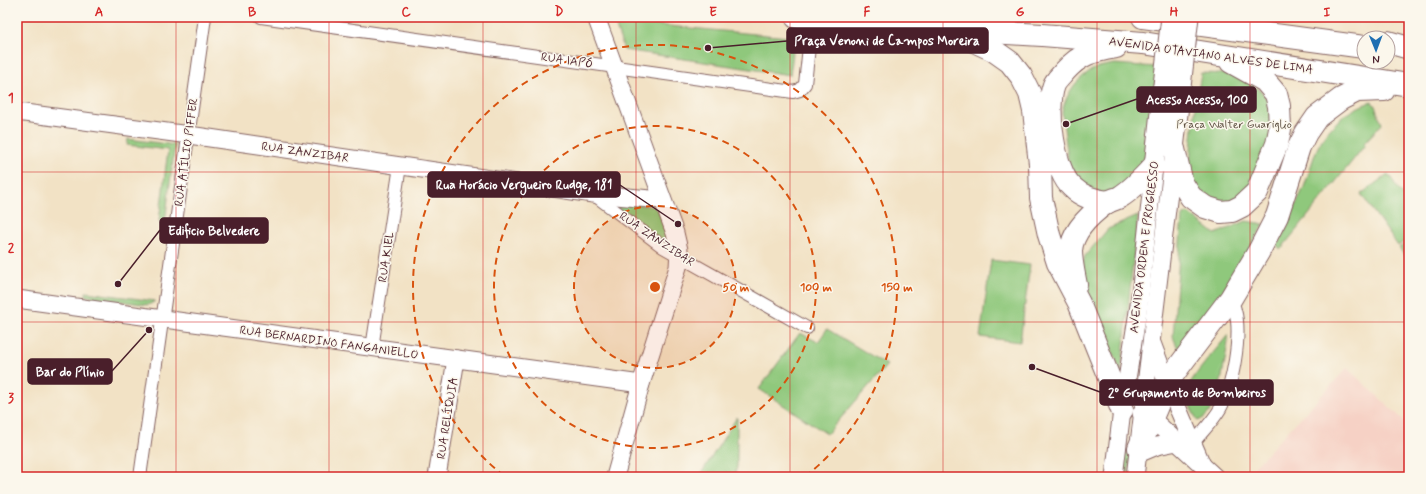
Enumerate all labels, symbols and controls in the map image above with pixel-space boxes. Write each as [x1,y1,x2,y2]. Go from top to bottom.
text: A [95,4,103,21]
text: B [248,4,257,21]
text: C [401,4,411,21]
text: D [555,4,564,21]
text: E [709,4,717,21]
text: F [864,4,871,21]
text: G [1016,4,1025,21]
text: H [1170,4,1179,21]
text: I [1324,4,1331,21]
callout: Praça Venoni de Campos Moreira [787,28,988,53]
north arrow [1356,30,1396,70]
text: Praça Venoni de Campos Moreira [794,33,980,50]
street label: AVENIDA OTAVIANO ALVES DE LIMA [1108,34,1314,78]
street label: RUA IAPÓ [540,49,594,73]
text: N [1372,52,1380,66]
callout: Acesso Acesso, 100 [1137,87,1256,112]
text: 1 [8,90,14,107]
text: Acesso Acesso, 100 [1146,92,1248,109]
street label: RUA ATÍLIO PIFFER [171,97,203,207]
park label: Praça Walter Guariglio [1176,117,1292,133]
street label: RUA ZANZIBAR [260,139,350,167]
street label: AVENIDA ORDEM E PROGRESSO [1126,160,1163,334]
callout: Rua Horácio Vergueiro Rudge, 181 [428,172,620,197]
text: Rua Horácio Vergueiro Rudge, 181 [436,177,612,196]
street label: RUA ZANZIBAR [616,209,697,271]
callout: Edificio Belvedere [160,218,268,243]
text: Edificio Belvedere [168,223,260,240]
street label: RUA KIEL [375,231,399,284]
text: 2 [8,240,15,257]
centre of rings [648,280,662,294]
text: 50 m [723,280,750,296]
text: 100 m [800,280,833,296]
text: 150 m [881,280,913,296]
street label: RUA BERNARDINO FANGANIELLO [238,323,419,363]
callout: Bar do Plínio [28,359,112,384]
text: Bar do Plínio [36,364,105,381]
street label: RUA RELÍQUIA [434,376,462,460]
callout: 2º Grupamento de Bombeiros [1100,380,1273,405]
text: 2º Grupamento de Bombeiros [1108,385,1266,402]
text: 3 [8,390,14,407]

